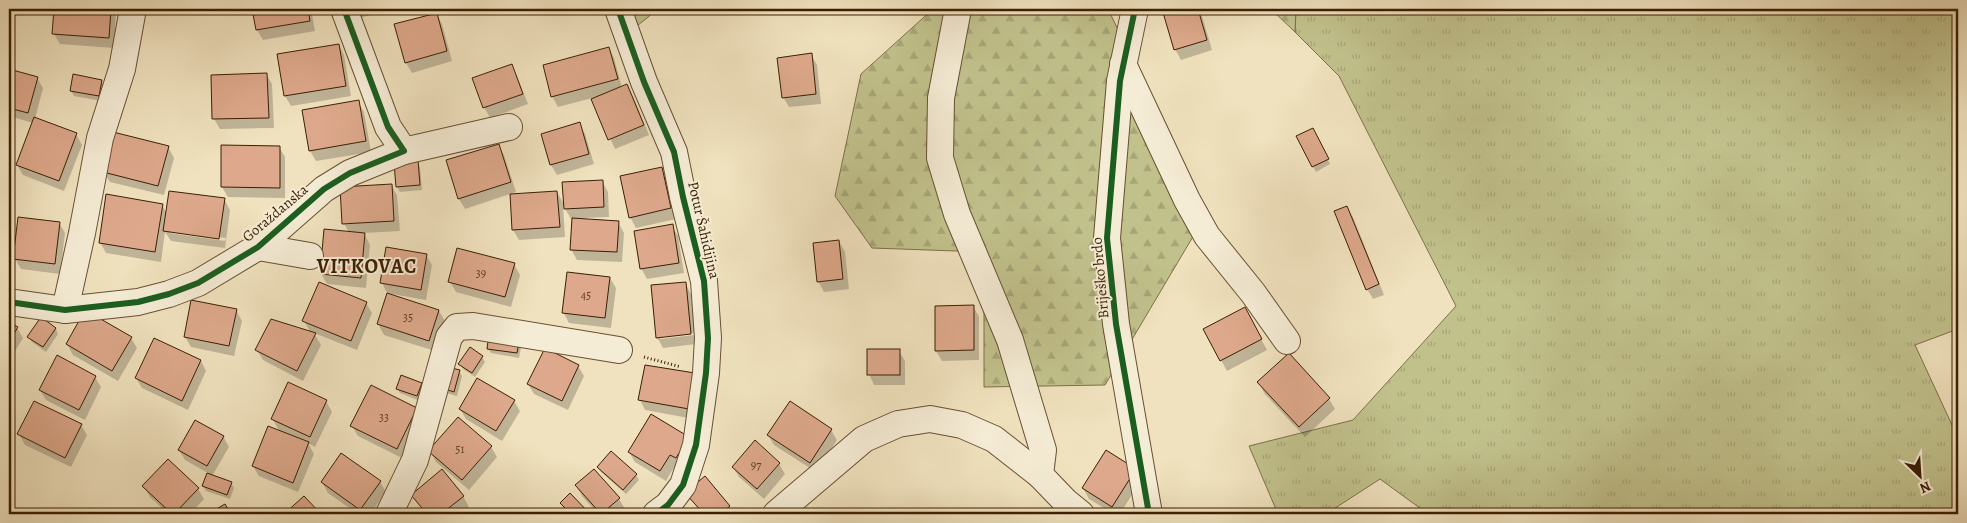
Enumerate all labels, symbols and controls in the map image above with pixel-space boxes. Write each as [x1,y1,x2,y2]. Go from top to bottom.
street label: Potur Šahidijina [683,179,725,281]
street label: Goraždanska [238,180,312,246]
street label: Briješko brdo [1086,236,1114,320]
district label: VITKOVAC [316,253,417,280]
house number: 39 [476,265,486,281]
house number: 45 [581,287,591,303]
house number: 35 [403,309,413,325]
house number: 33 [379,409,389,425]
house number: 51 [455,441,465,457]
north arrow [1894,450,1944,500]
house number: 97 [751,457,762,473]
text: N [1917,477,1934,498]

